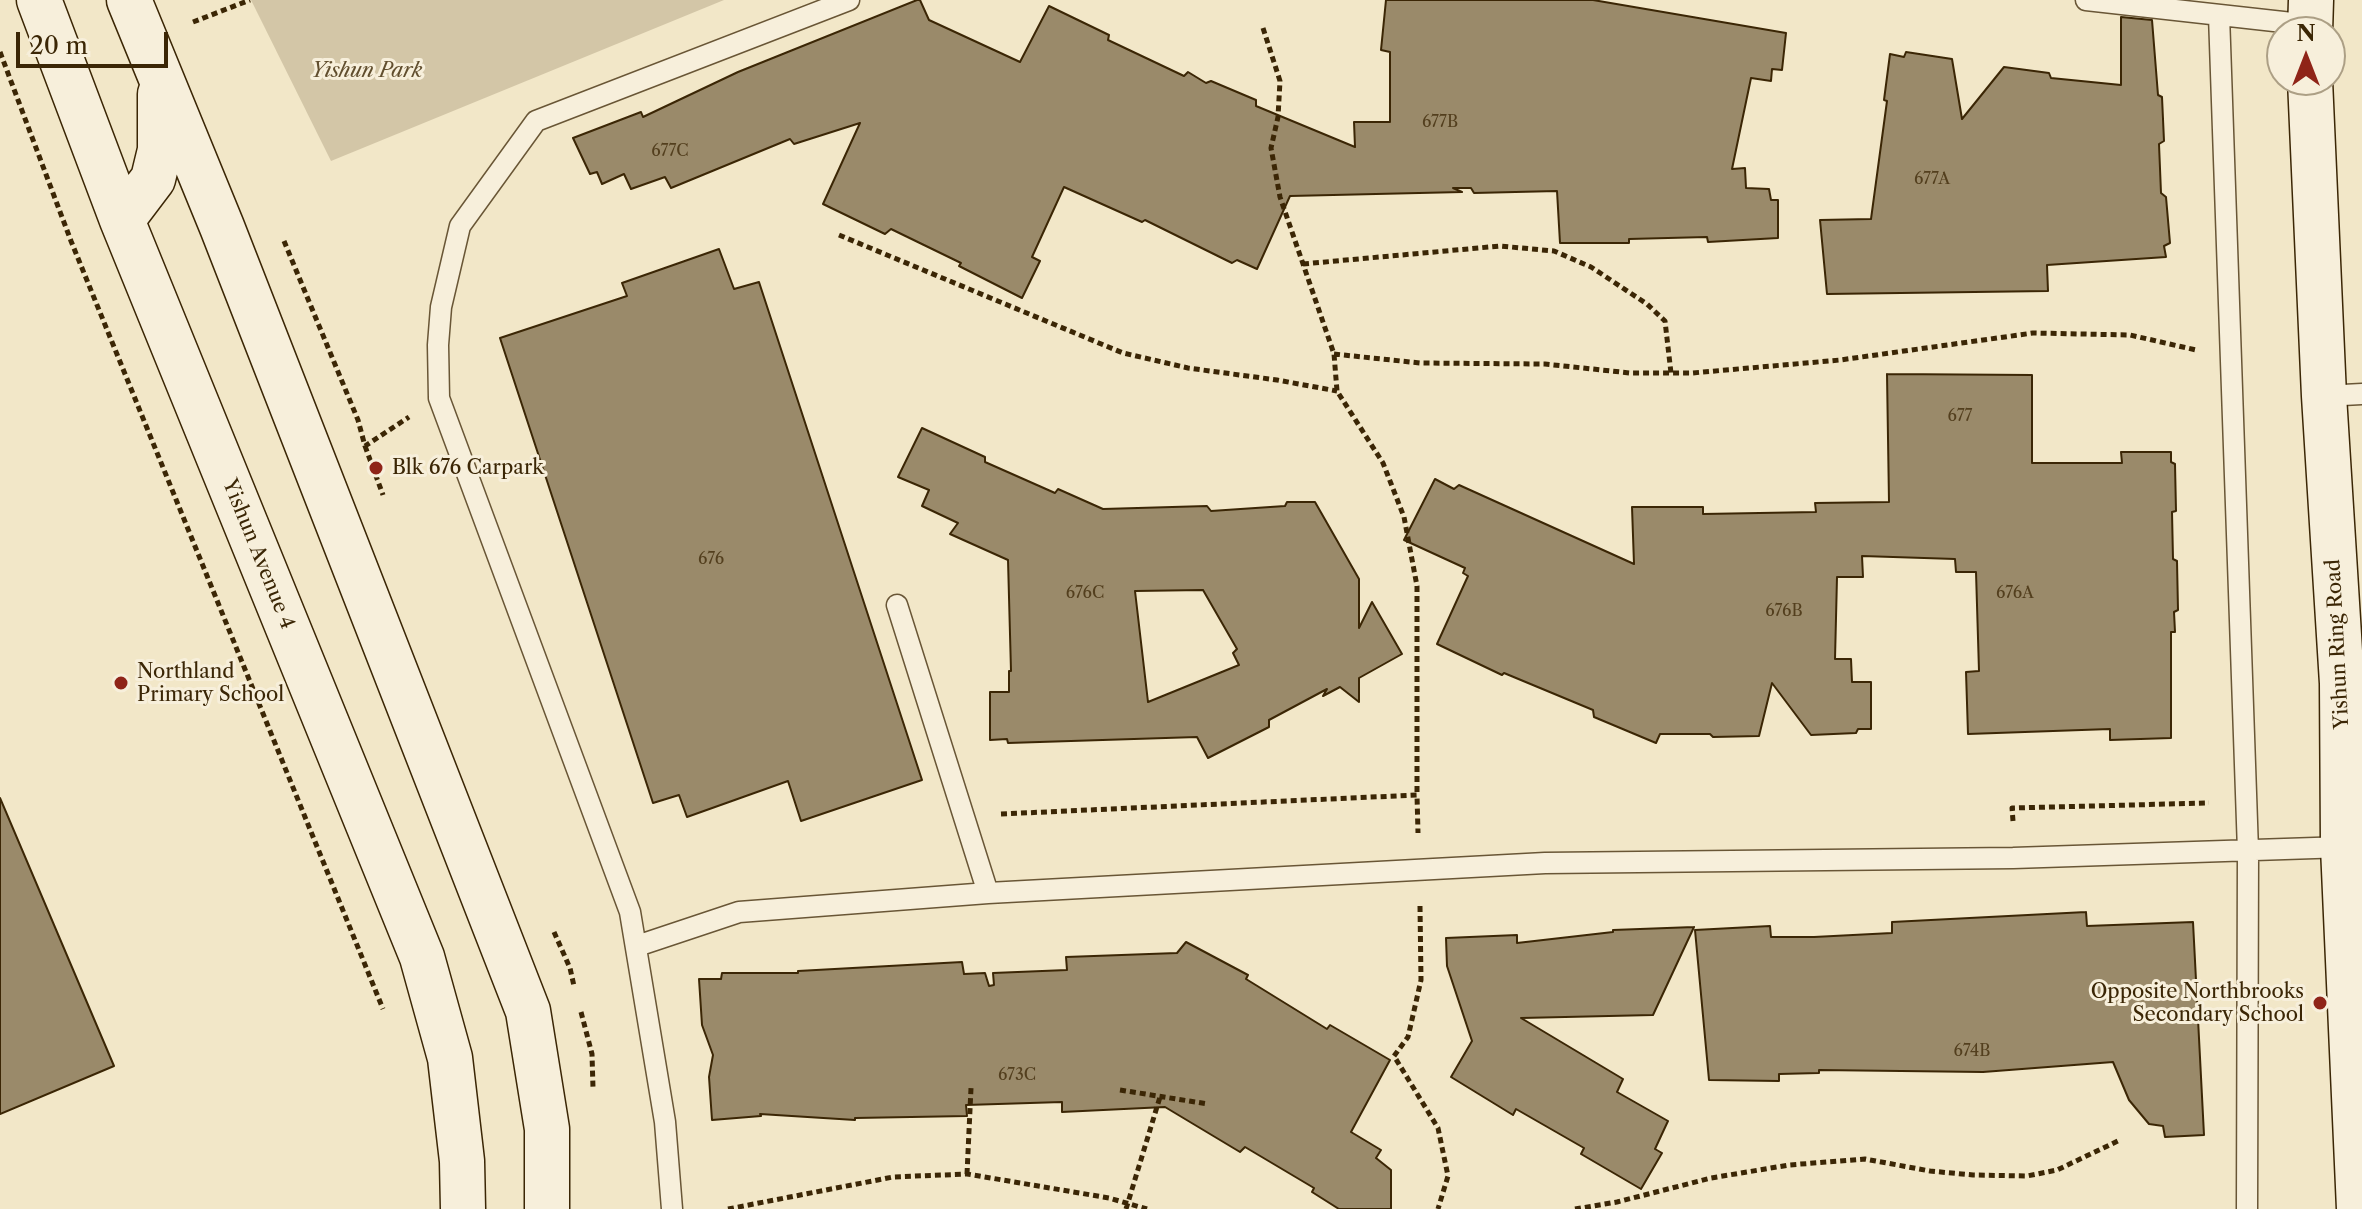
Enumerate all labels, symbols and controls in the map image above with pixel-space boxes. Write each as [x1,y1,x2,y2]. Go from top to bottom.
scale bar [20,16,172,66]
north arrow [2266,16,2346,96]
text: N [2296,20,2316,47]
text: 20 m [30,31,88,60]
park label: Yishun Park [312,59,422,83]
house number: 677B [1422,112,1458,132]
house number: 677C [651,141,689,161]
house number: 677A [1914,169,1950,189]
house number: 677 [1948,406,1972,426]
place label: Blk 676 Carpark [392,456,544,480]
marker: Blk 676 Carpark [367,459,385,477]
street label: Yishun Avenue 4 [217,476,299,632]
house number: 676 [698,549,724,569]
street label: Yishun Ring Road [2322,558,2354,730]
house number: 676C [1066,583,1104,603]
house number: 676A [1996,583,2034,603]
house number: 676B [1765,601,1803,621]
place label: Northland Primary School [137,660,284,707]
marker: Northland Primary School [112,674,130,692]
place label: Opposite Northbrooks Secondary School [2091,980,2304,1027]
marker: Opposite Northbrooks Secondary School [2311,994,2329,1012]
house number: 674B [1954,1041,1990,1061]
house number: 673C [998,1065,1036,1085]

